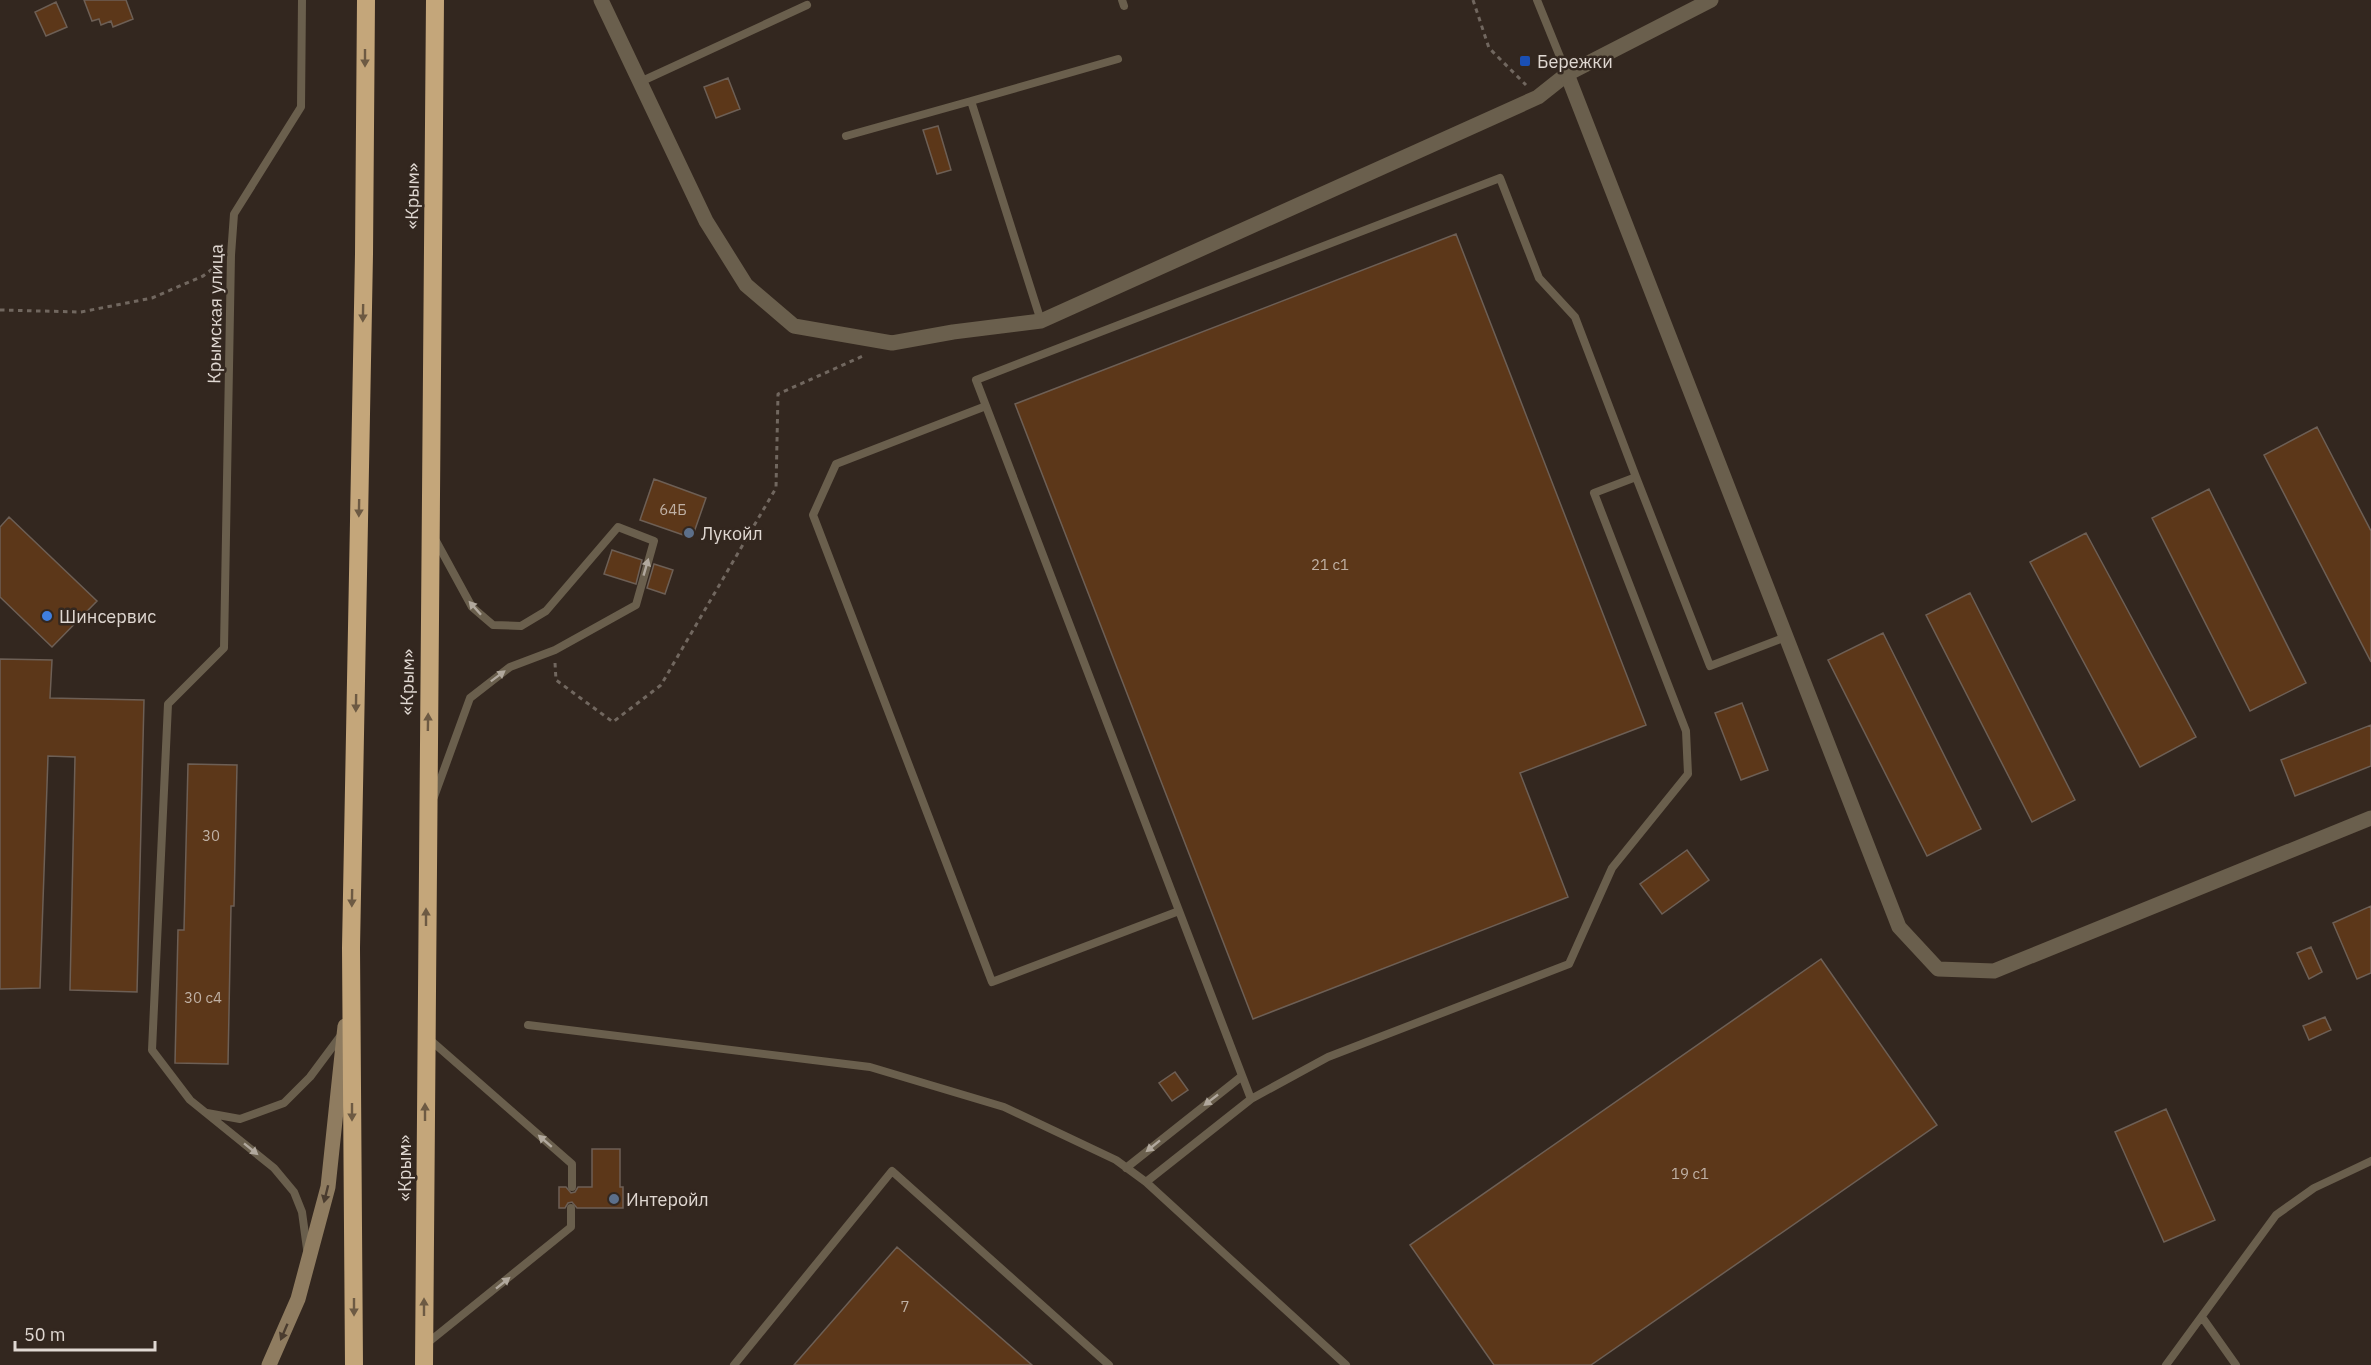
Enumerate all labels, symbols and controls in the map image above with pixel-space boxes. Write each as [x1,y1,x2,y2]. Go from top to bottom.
one-way arrow [361,49,370,68]
place label: Бережки [1537,50,1613,73]
marker: Бережки [1518,54,1532,68]
street label: «Крым» [400,163,424,229]
street label: Крымская улица [202,243,228,384]
one-way arrow [358,303,368,322]
one-way arrow [354,498,364,517]
house number: 64Б [659,500,687,519]
place label: Лукойл [701,522,763,545]
marker: Лукойл [682,526,696,540]
house number: 21 с1 [1311,555,1349,574]
one-way arrow [642,558,652,576]
one-way arrow [468,600,482,615]
place label: Шинсервис [59,605,156,628]
marker: Шинсервис [40,609,54,623]
street label: «Крым» [395,649,419,715]
one-way arrow [490,670,506,682]
one-way arrow [351,693,361,712]
one-way arrow [423,712,432,731]
house number: 30 [202,826,220,845]
one-way arrow [347,888,357,907]
one-way arrow [421,907,431,926]
house number: 30 с4 [184,988,222,1007]
one-way arrow [1203,1094,1218,1106]
one-way arrow [348,1102,357,1121]
one-way arrow [420,1102,430,1121]
street label: «Крым» [393,1135,416,1201]
one-way arrow [538,1135,553,1148]
one-way arrow [1146,1139,1161,1152]
one-way arrow [243,1143,259,1156]
house number: 19 с1 [1671,1164,1709,1183]
one-way arrow [320,1185,330,1204]
place label: Интеройл [626,1188,709,1211]
marker: Интеройл [607,1192,621,1206]
one-way arrow [495,1277,510,1289]
one-way arrow [349,1297,359,1316]
one-way arrow [419,1297,429,1316]
house number: 7 [900,1297,910,1316]
scale bar [15,1314,154,1352]
text: 50 m [24,1323,66,1346]
one-way arrow [279,1323,288,1340]

